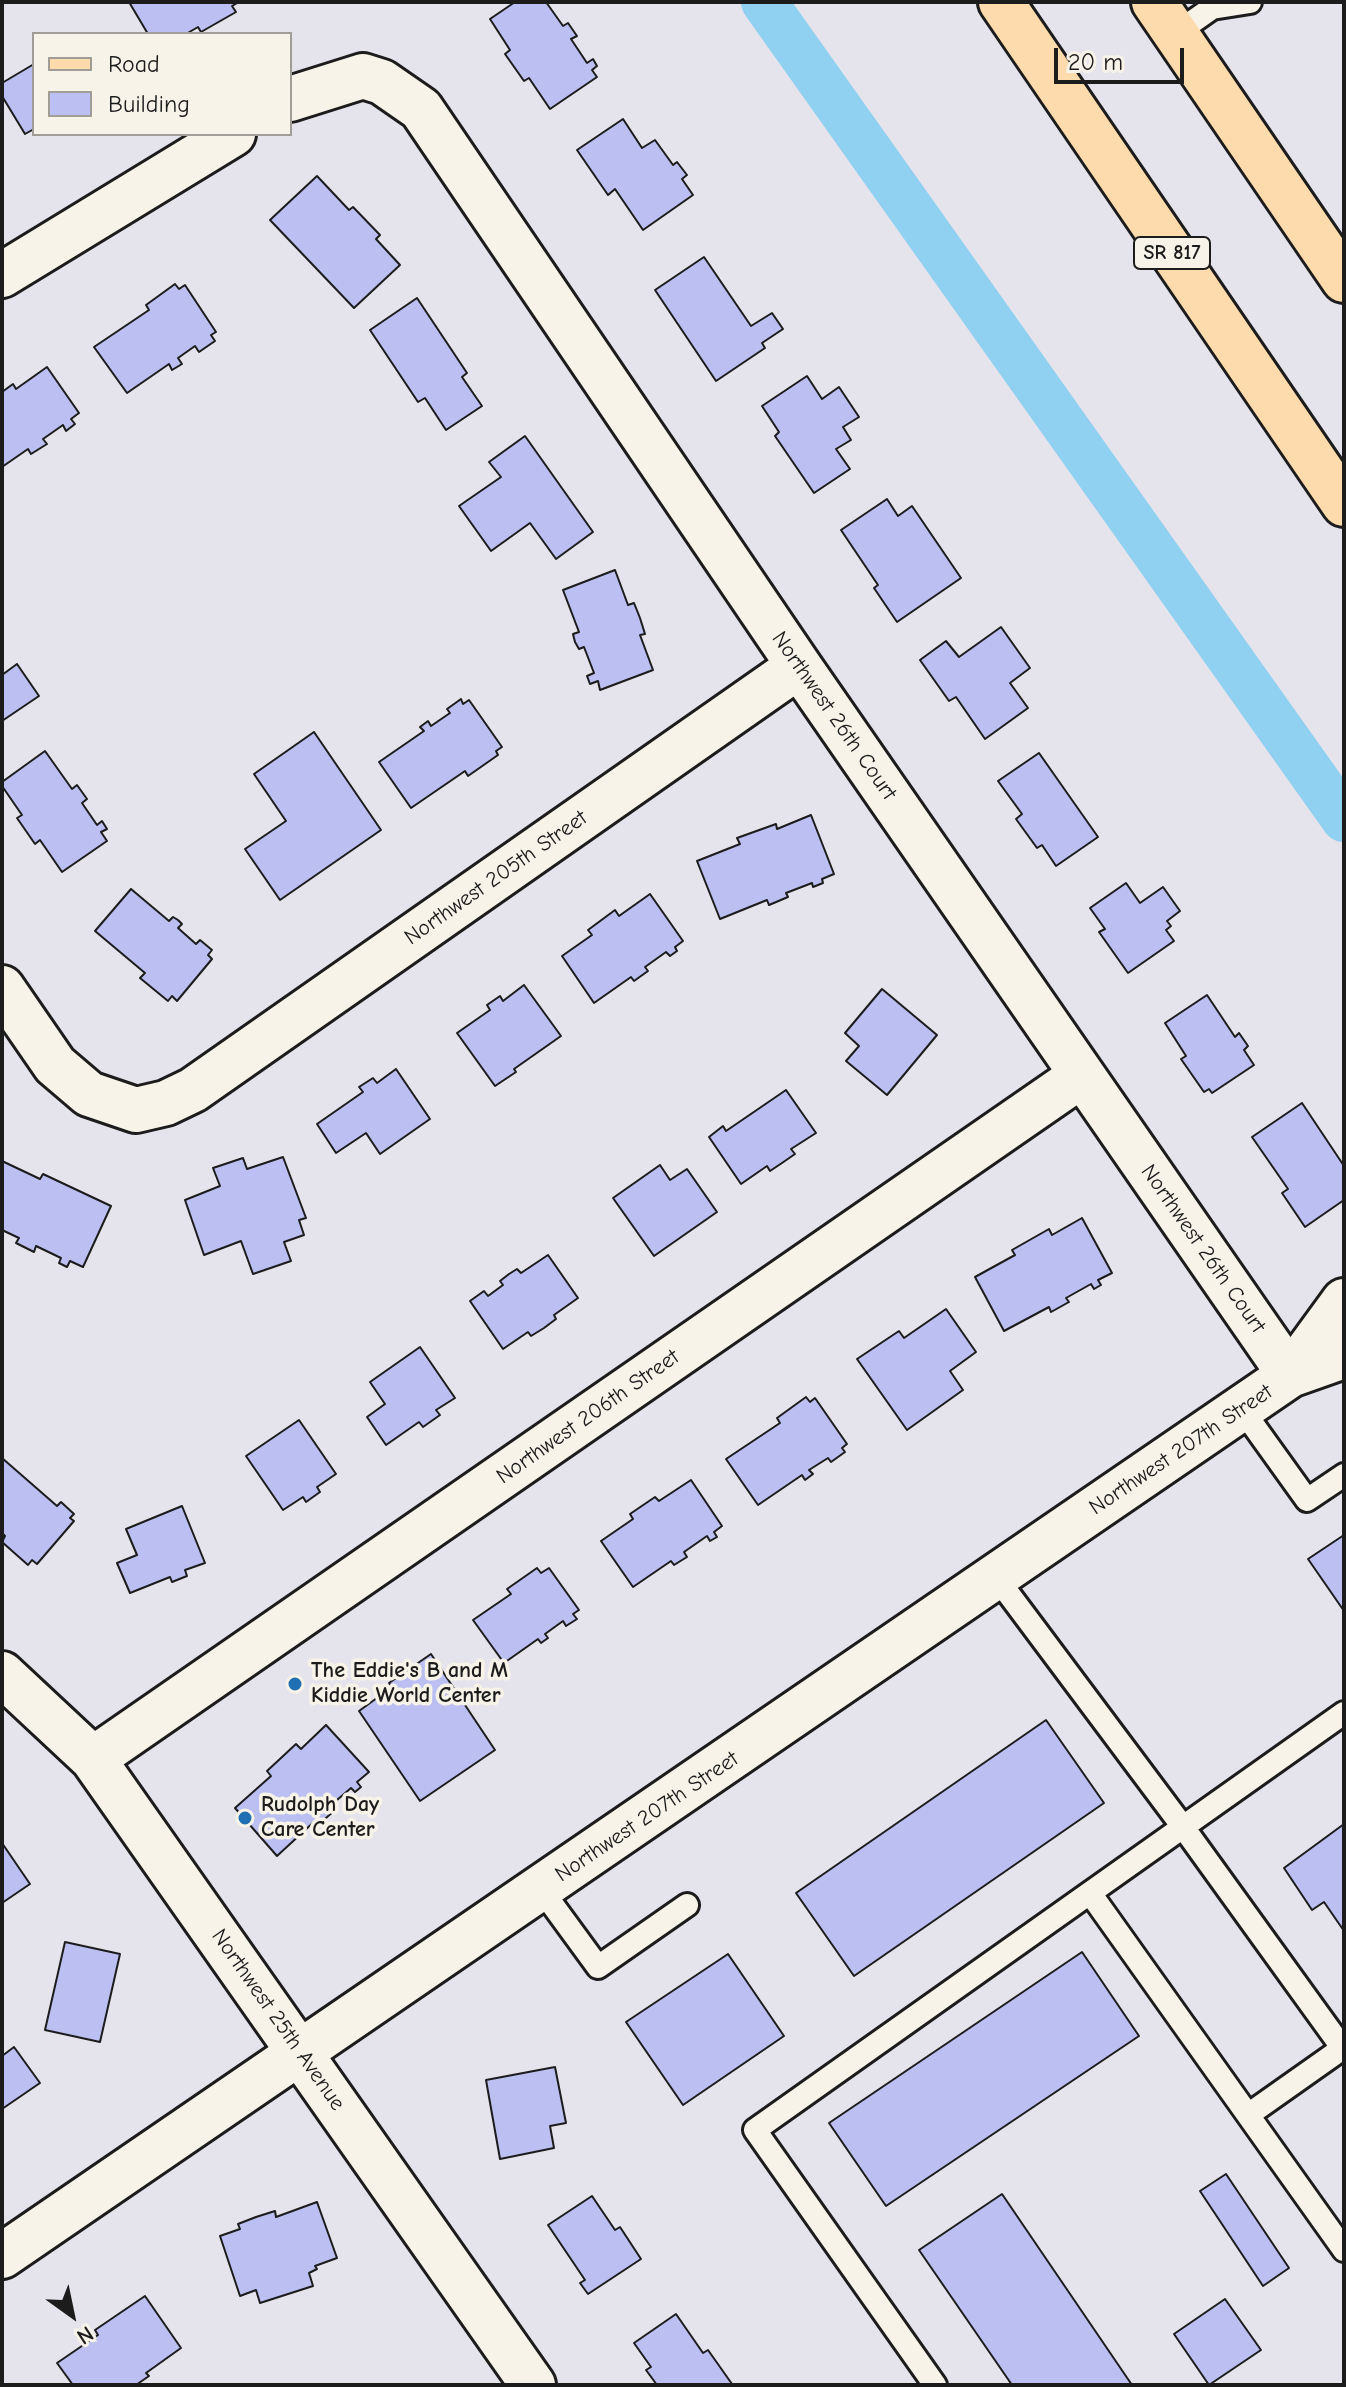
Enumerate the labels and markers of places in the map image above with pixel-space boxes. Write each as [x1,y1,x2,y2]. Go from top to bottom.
place label: The Eddie's B and M Kiddie World Center [311,1658,508,1710]
marker: The Eddie's B and M Kiddie World Center [286,1675,304,1693]
place label: Rudolph Day Care Center [261,1792,379,1844]
marker: Rudolph Day Care Center [236,1809,254,1827]

